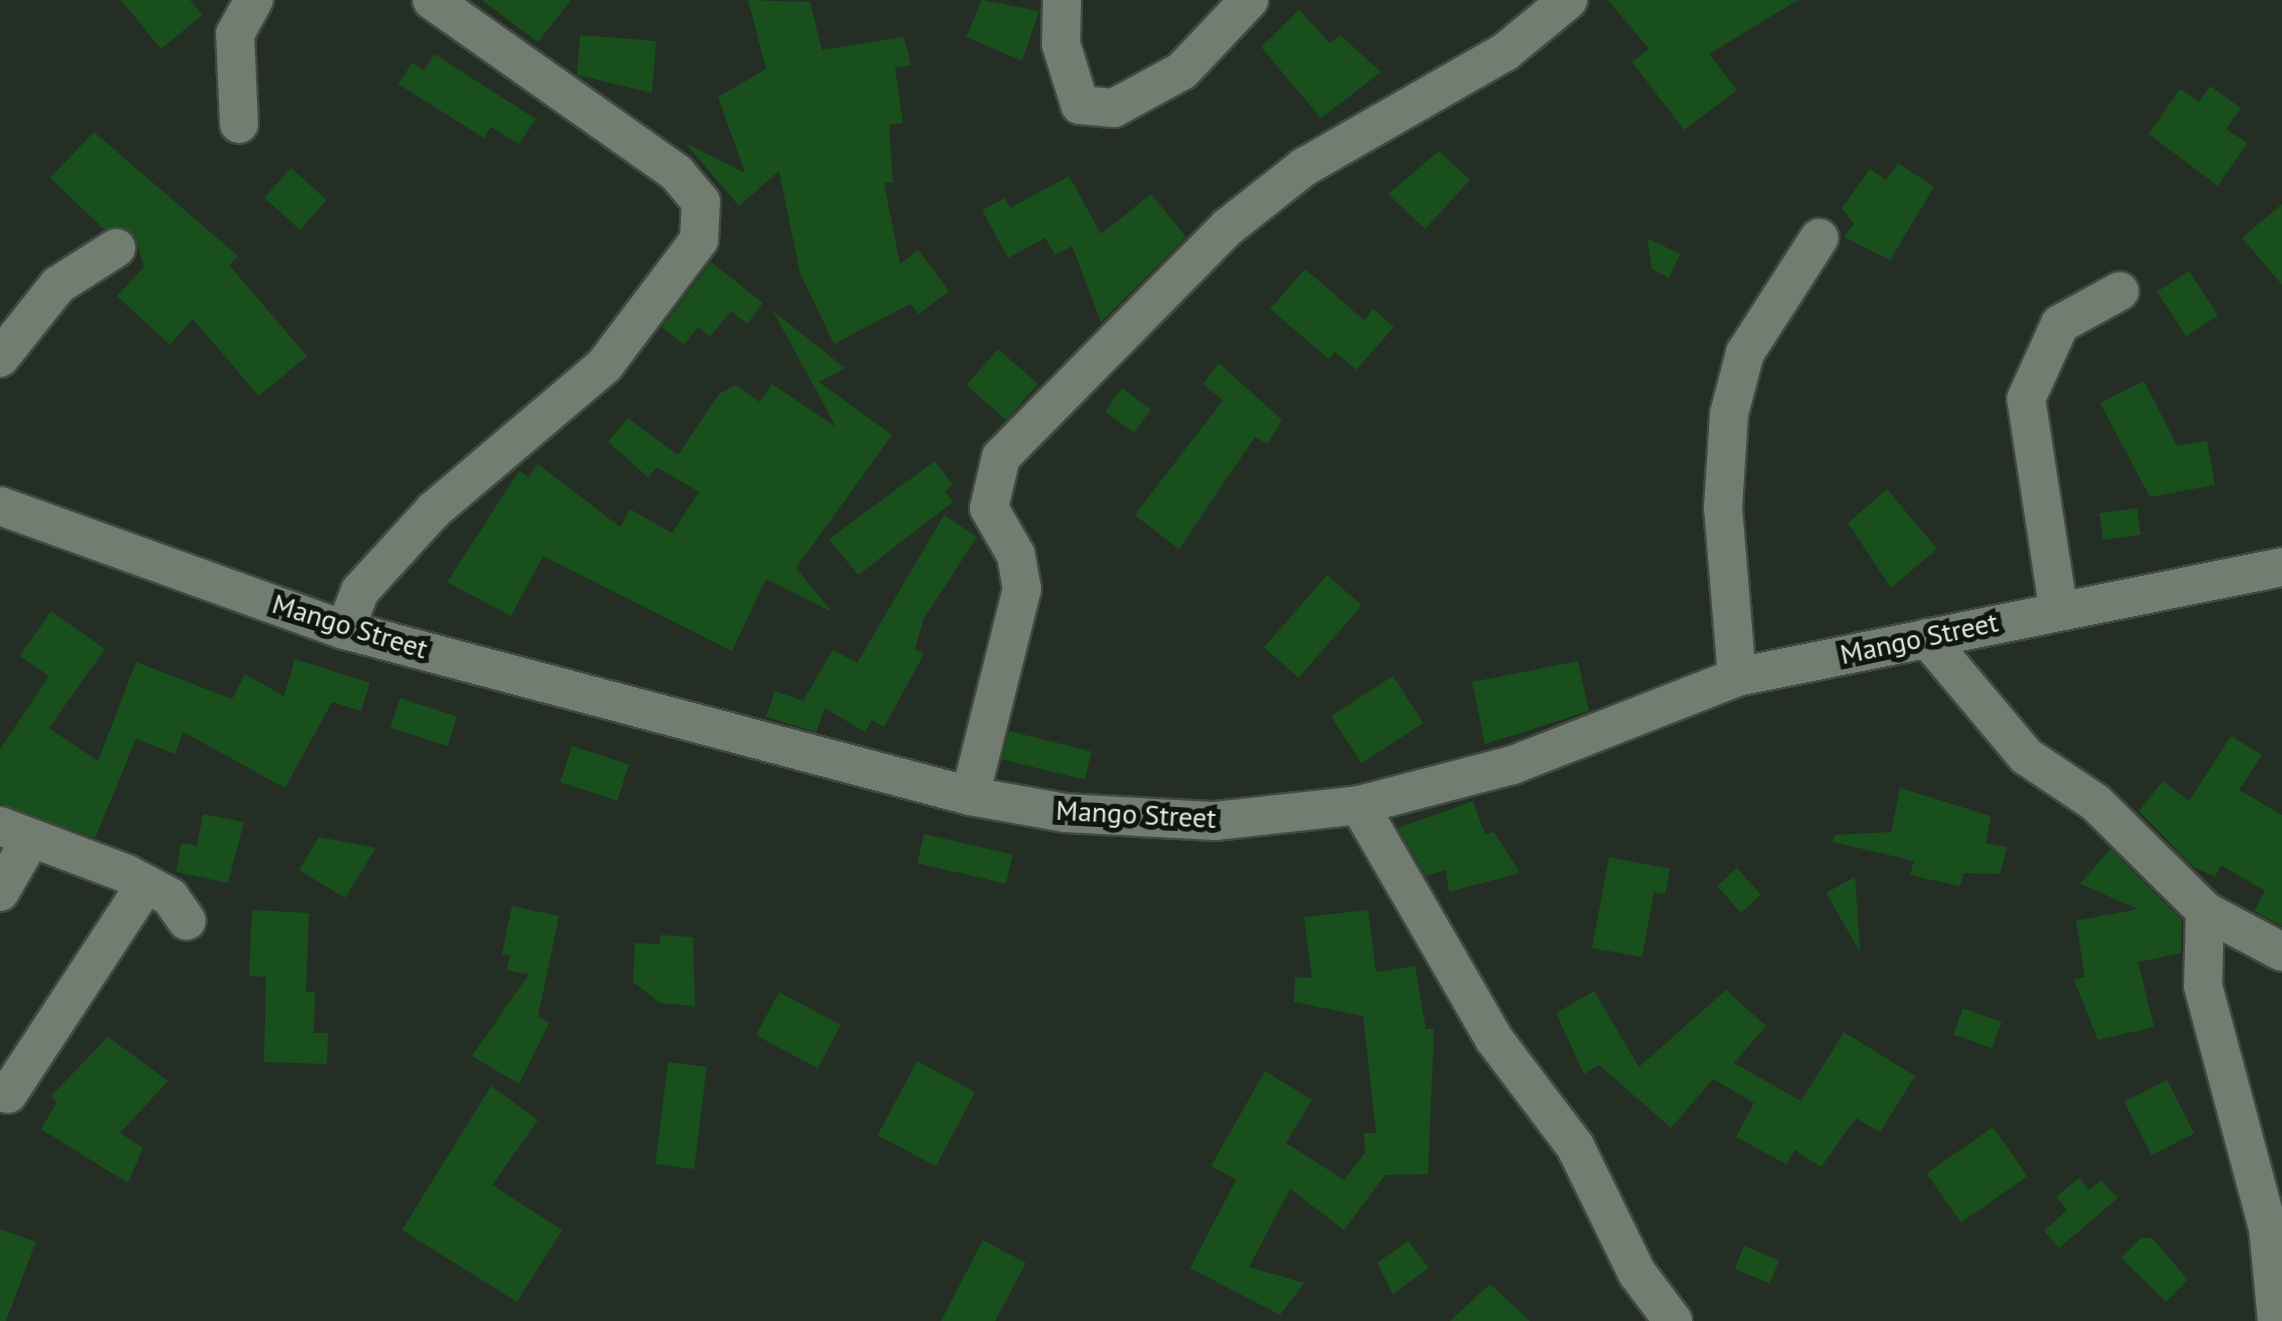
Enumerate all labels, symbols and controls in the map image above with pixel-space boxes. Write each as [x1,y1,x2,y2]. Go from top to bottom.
street label: Mango Street [268,586,432,666]
street label: Mango Street [1837,605,2001,671]
street label: Mango Street [1055,793,1217,835]

